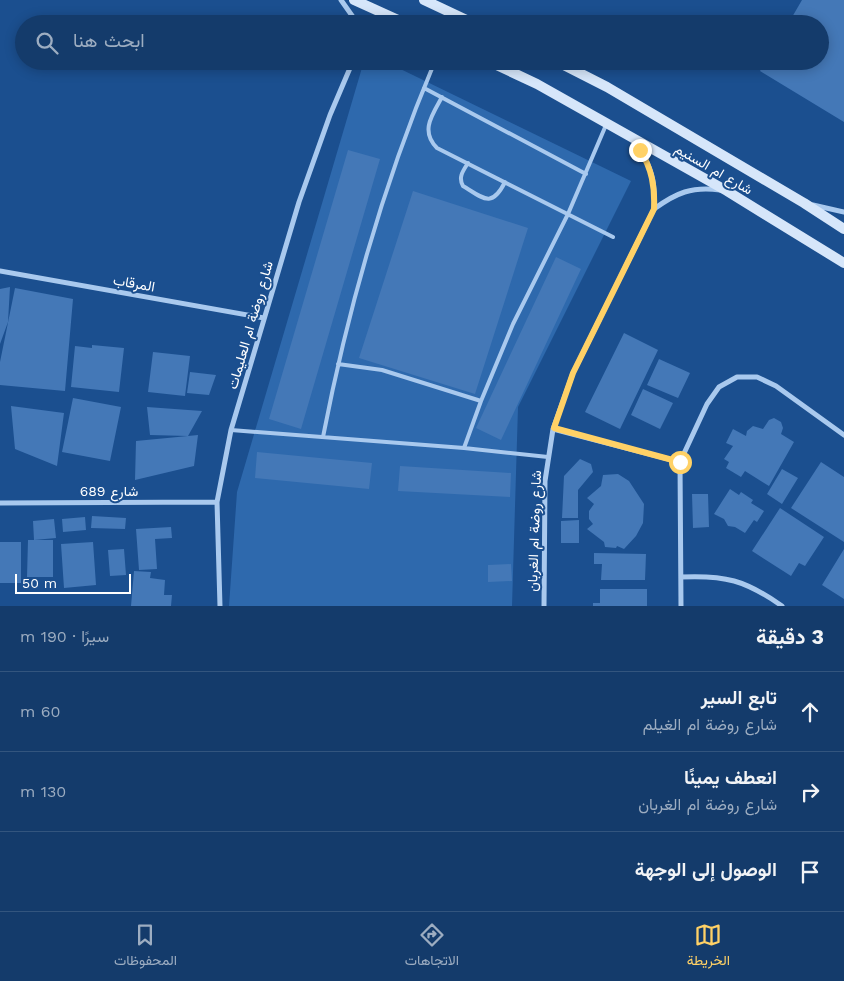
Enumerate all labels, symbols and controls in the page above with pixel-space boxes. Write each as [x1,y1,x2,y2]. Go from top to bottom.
search box [15,15,829,70]
icon: search [33,29,61,57]
text: ابحث هنا [73,29,145,52]
route end [629,139,652,162]
street label: شارع ام السنيم [671,140,756,200]
street label: شارع روضة ام العليمات [224,259,279,392]
street label: المرقاب [112,271,156,296]
route start [669,451,692,474]
street label: شارع روضة ام الغربان [524,470,547,592]
street label: شارع 689 [80,483,138,502]
scale bar [15,571,131,594]
text: 50 m [22,575,57,591]
text: 3 دقيقة [756,624,824,649]
text: سيرًا · 190 m [20,627,109,646]
text: تابع السير [701,686,777,709]
icon: ahead [796,698,824,726]
text: 60 m [20,702,60,721]
text: شارع روضة ام الغيلم [643,715,777,734]
text: انعطف يمينًا [684,766,777,789]
icon: right [796,778,824,806]
text: 130 m [20,782,66,801]
text: شارع روضة ام الغربان [638,795,777,814]
text: الوصول إلى الوجهة [635,858,777,881]
icon: arrive [796,858,824,886]
tab: المحفوظات [114,921,177,973]
tab: الاتجاهات [405,921,459,973]
tab: الخريطة [687,921,730,973]

